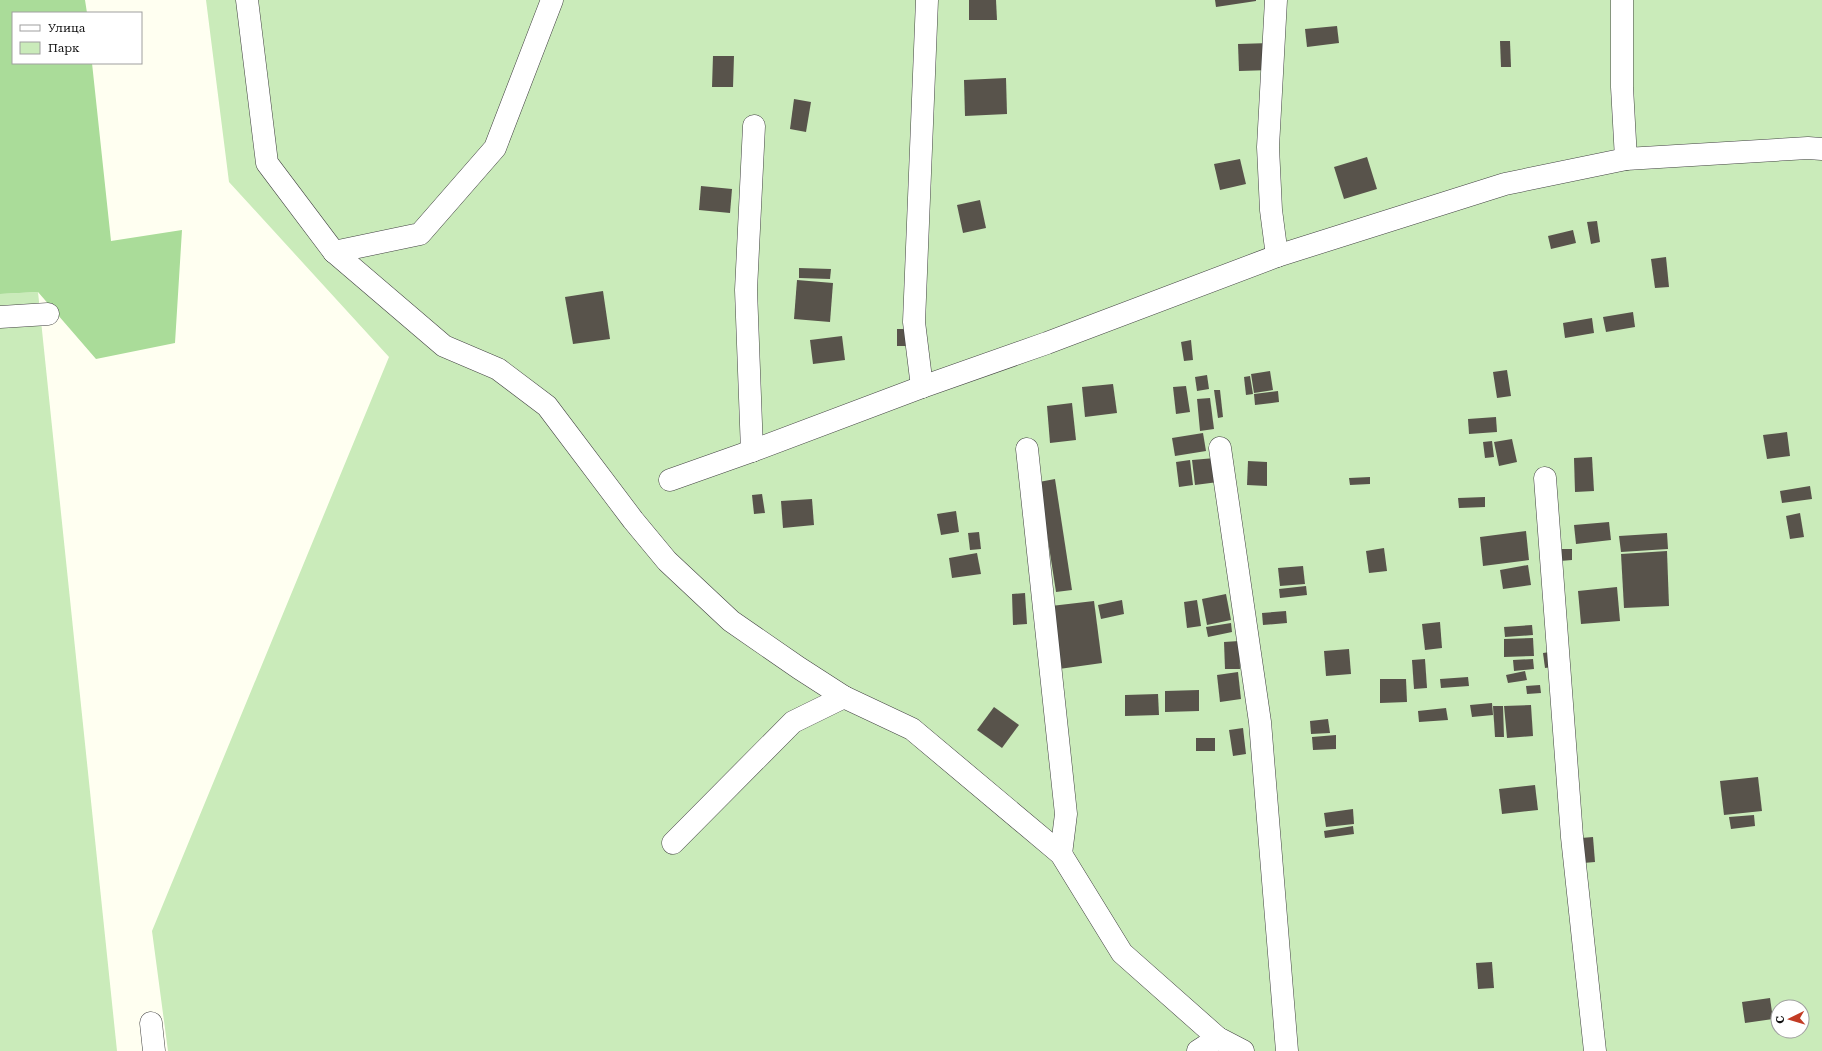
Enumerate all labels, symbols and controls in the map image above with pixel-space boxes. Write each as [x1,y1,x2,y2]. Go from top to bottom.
legend [12,12,142,64]
text: Улица [48,21,86,35]
text: Парк [48,41,80,55]
north arrow [1770,999,1810,1039]
text: С [1774,1015,1787,1024]

